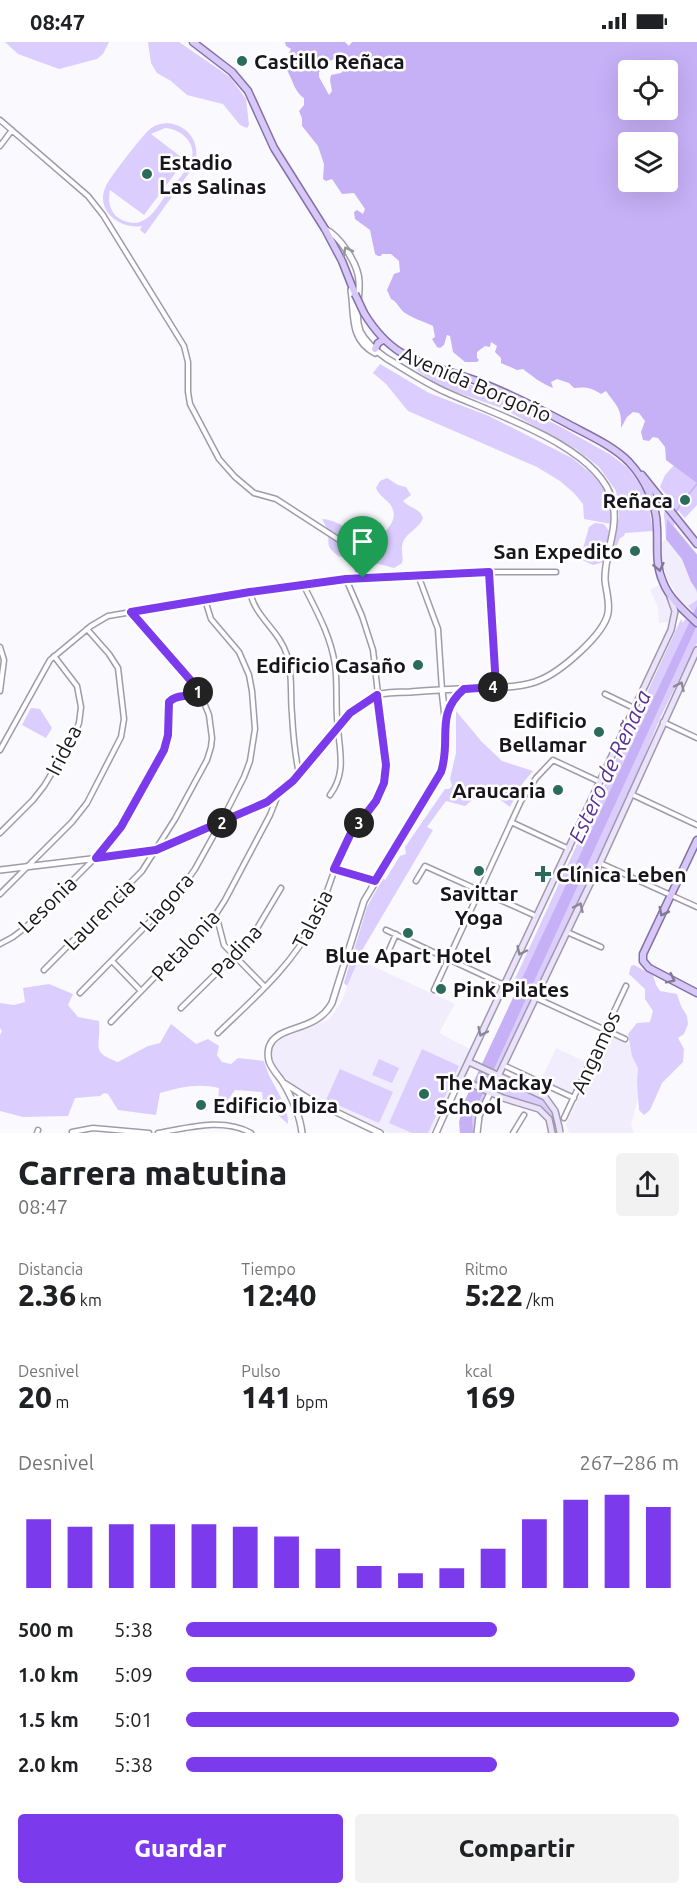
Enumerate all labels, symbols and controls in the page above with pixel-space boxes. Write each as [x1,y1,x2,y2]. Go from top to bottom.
text: 08:47 [30,9,85,34]
place label: Castillo Reñaca [254,49,405,73]
marker: Castillo Reñaca [235,54,249,68]
map controls [618,60,678,192]
button: locate [618,60,678,120]
button: layers [618,132,678,192]
place label: Estadio Las Salinas [159,150,266,198]
marker: Estadio Las Salinas [140,167,154,181]
one-way arrow [343,247,354,258]
street label: Avenida Borgoño [397,341,555,427]
place label: Reñaca [603,488,673,512]
marker: Reñaca [678,493,692,507]
pin [337,516,388,578]
icon: arrive [346,525,379,558]
place label: San Expedito [493,539,623,563]
marker: San Expedito [628,544,642,558]
one-way arrow [651,561,664,571]
place label: Edificio Casaño [256,653,406,677]
marker: Edificio Casaño [411,658,425,672]
pin: 4 [478,672,508,702]
pin: 1 [183,677,213,707]
text: 4 [488,678,498,696]
one-way arrow [672,681,684,692]
text: 1 [193,683,203,701]
water label: Estero de Reñaca [563,686,655,846]
place label: Edificio Bellamar [498,708,587,756]
street label: Iridea [40,721,86,779]
marker: Edificio Bellamar [592,725,606,739]
place label: Araucaria [452,778,546,802]
marker: Araucaria [551,783,565,797]
pin: 2 [207,808,237,838]
pin: 3 [344,808,374,838]
text: 2 [217,814,227,832]
text: 3 [354,814,364,832]
place label: Clínica Leben [556,862,687,886]
marker: Savittar Yoga [472,864,486,878]
marker: Clínica Leben [534,865,552,883]
street label: Liagora [134,868,198,936]
street label: Lesonia [13,871,81,937]
street label: Laurencia [58,873,140,955]
place label: Savittar Yoga [440,881,518,929]
street label: Talasia [287,885,337,953]
one-way arrow [571,903,583,914]
street label: Petalonia [146,904,224,986]
one-way arrow [659,905,670,916]
street label: Padina [206,919,266,983]
marker: Blue Apart Hotel [401,926,415,940]
place label: Blue Apart Hotel [325,943,491,967]
one-way arrow [516,944,528,955]
one-way arrow [664,972,675,984]
place label: Pink Pilates [453,977,569,1001]
marker: Pink Pilates [434,982,448,996]
street label: Angamos [566,1007,624,1097]
one-way arrow [478,1026,490,1037]
place label: The Mackay School [436,1070,552,1118]
marker: The Mackay School [417,1087,431,1101]
place label: Edificio Ibiza [213,1093,338,1117]
marker: Edificio Ibiza [194,1098,208,1112]
button: share [616,1153,679,1216]
text: Carrera matutina [18,1154,287,1191]
text: 08:47 [18,1195,68,1218]
text: Distancia [18,1260,83,1278]
text: Tiempo [241,1260,296,1278]
text: Ritmo [465,1260,508,1278]
text: 2.36 [18,1278,76,1312]
text: 12:40 [241,1278,316,1312]
text: 5:22 [465,1278,523,1312]
text: km [76,1291,102,1309]
text: /km [523,1291,554,1309]
text: Desnivel [18,1362,79,1380]
text: Pulso [241,1362,281,1380]
text: kcal [465,1362,492,1380]
text: 20 [18,1380,52,1414]
text: 141 [241,1380,292,1414]
text: 169 [465,1380,515,1414]
text: m [52,1393,69,1411]
text: bpm [292,1393,328,1411]
text: Desnivel [18,1451,94,1474]
text: 267–286 m [580,1451,679,1474]
text: 500 m [18,1618,74,1641]
text: 5:38 [114,1618,153,1641]
text: 1.0 km [18,1663,79,1686]
text: 5:09 [114,1663,153,1686]
text: 1.5 km [18,1708,79,1731]
text: 5:01 [114,1708,153,1731]
text: 2.0 km [18,1753,79,1776]
text: 5:38 [114,1753,153,1776]
button: Guardar [18,1814,343,1883]
button: Compartir [355,1814,679,1883]

